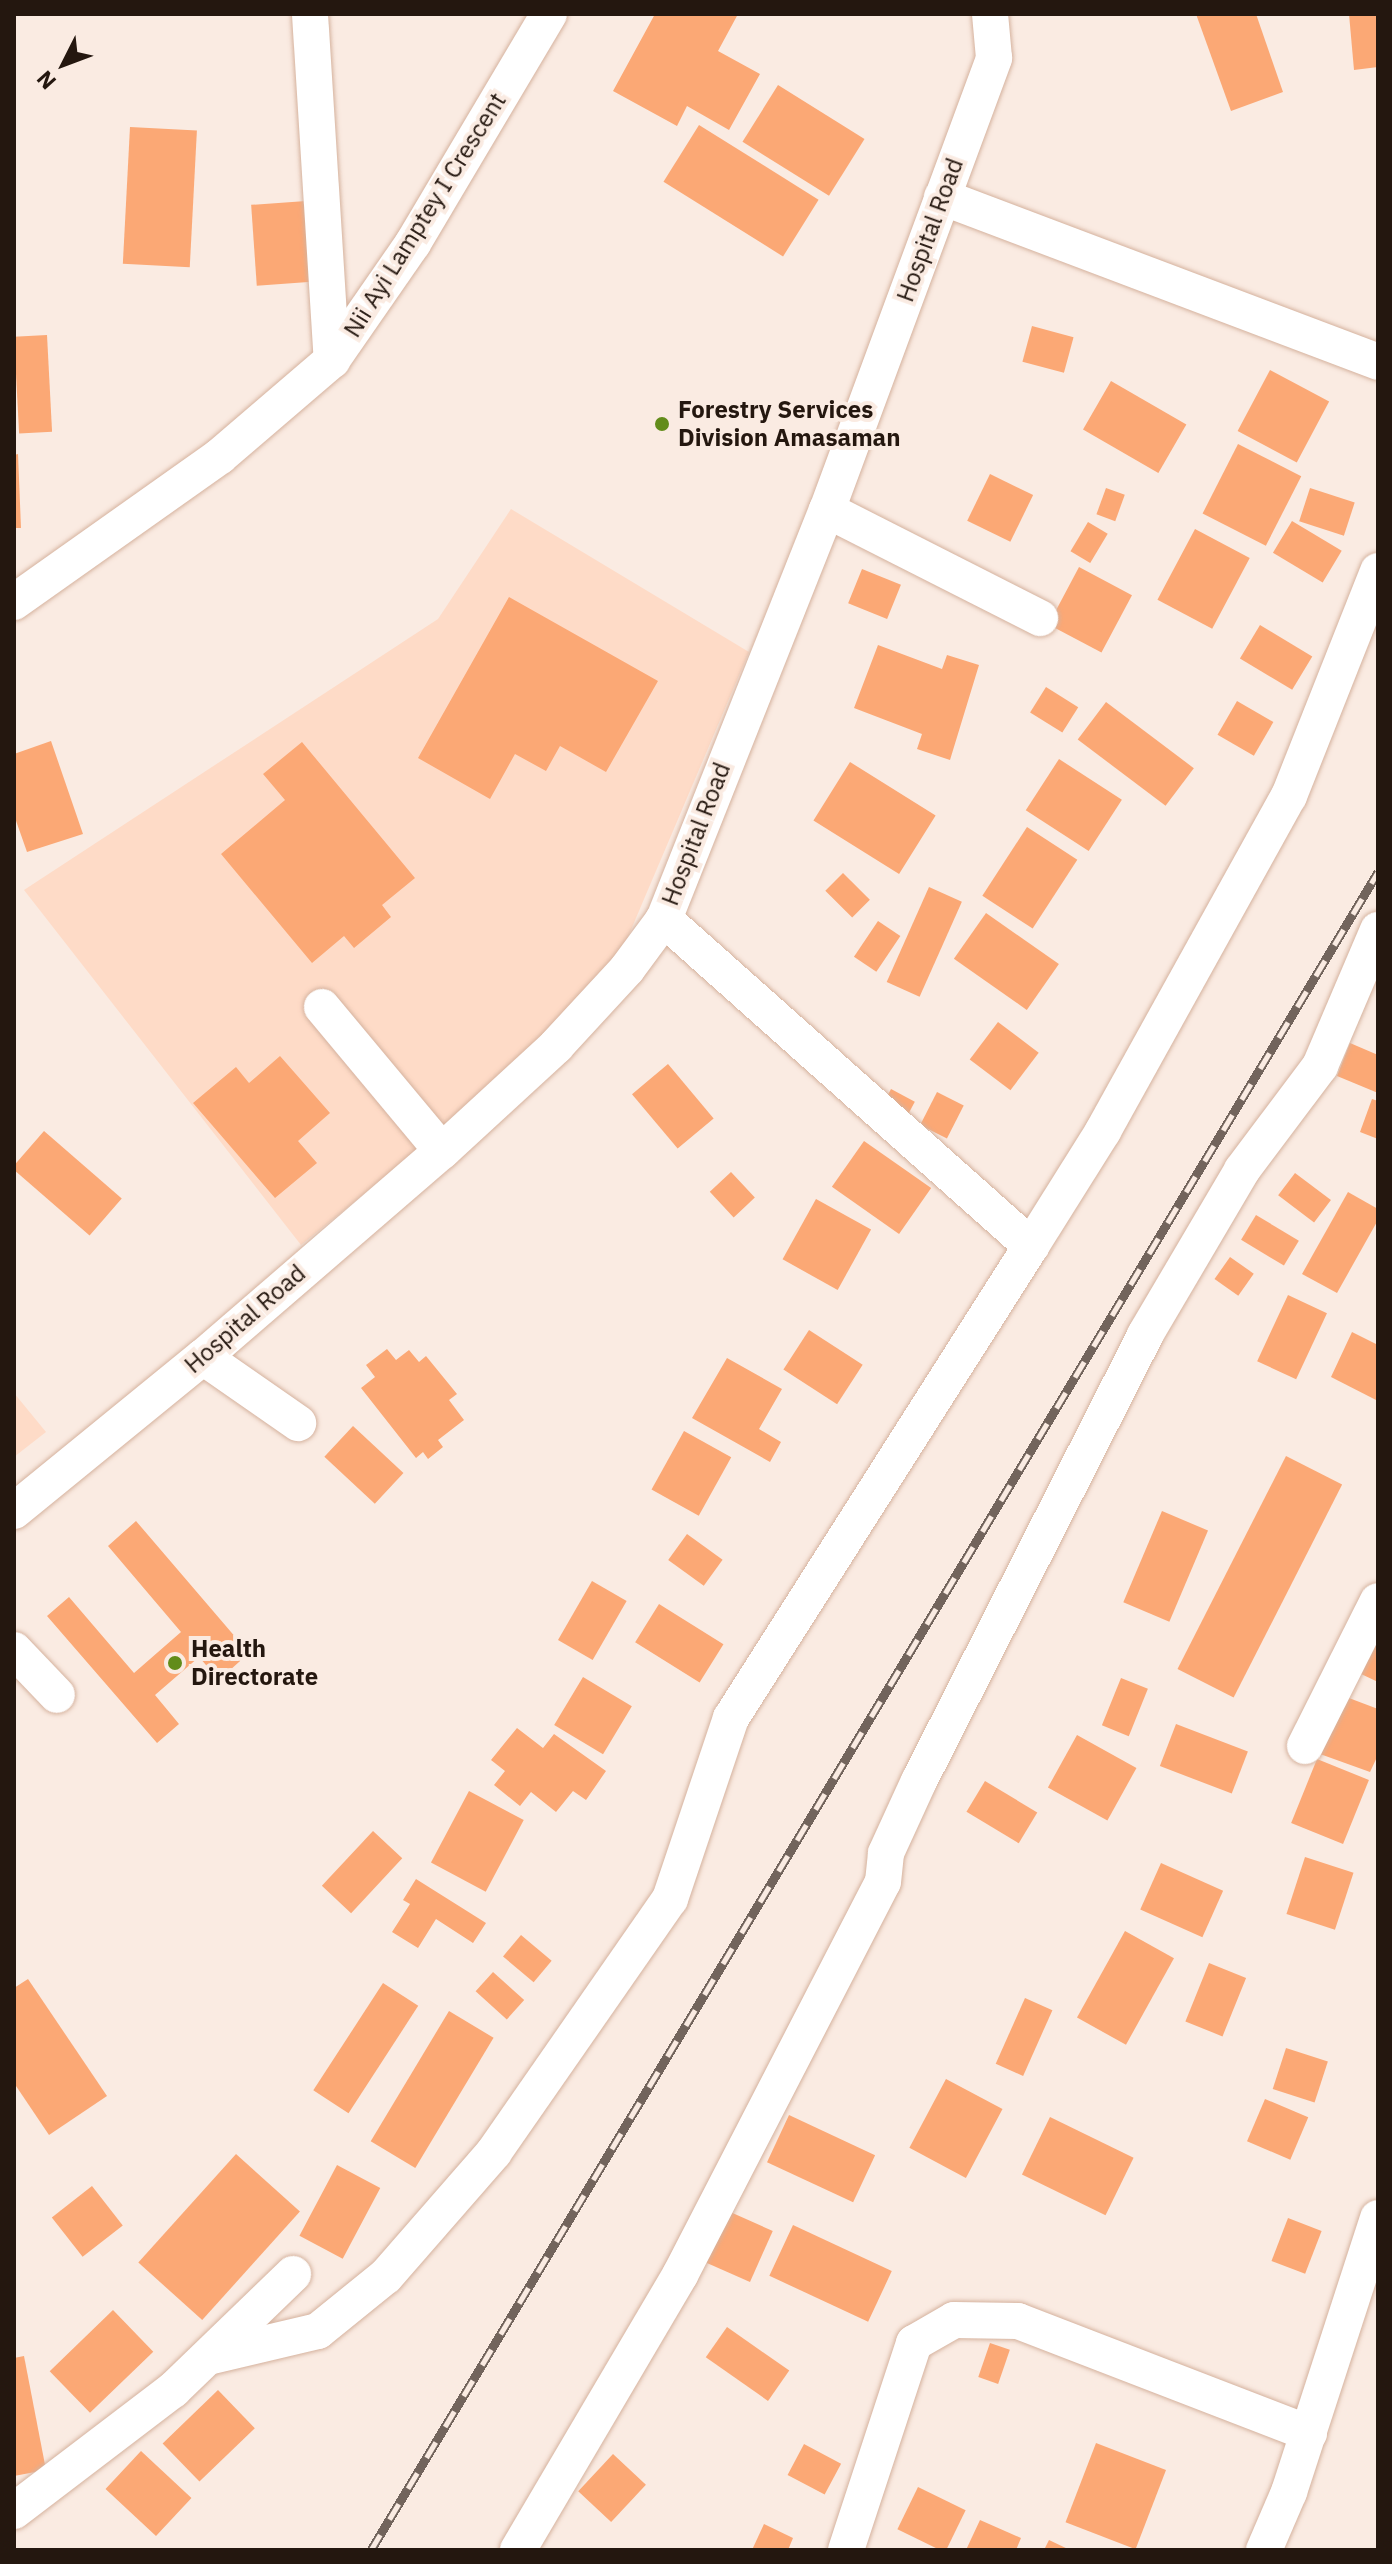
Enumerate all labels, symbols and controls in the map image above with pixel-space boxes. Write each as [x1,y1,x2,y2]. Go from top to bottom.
north arrow [24,24,104,104]
text: N [30,65,62,96]
street label: Nii Ayi Lamptey I Crescent [338,87,512,343]
street label: Hospital Road [891,154,969,306]
place label: Forestry Services Division Amasaman [678,396,901,452]
marker: Forestry Services Division Amasaman [653,415,671,433]
street label: Hospital Road [656,759,736,909]
street label: Hospital Road [179,1259,311,1379]
place label: Health Directorate [191,1635,318,1691]
marker: Health Directorate [166,1654,184,1672]

